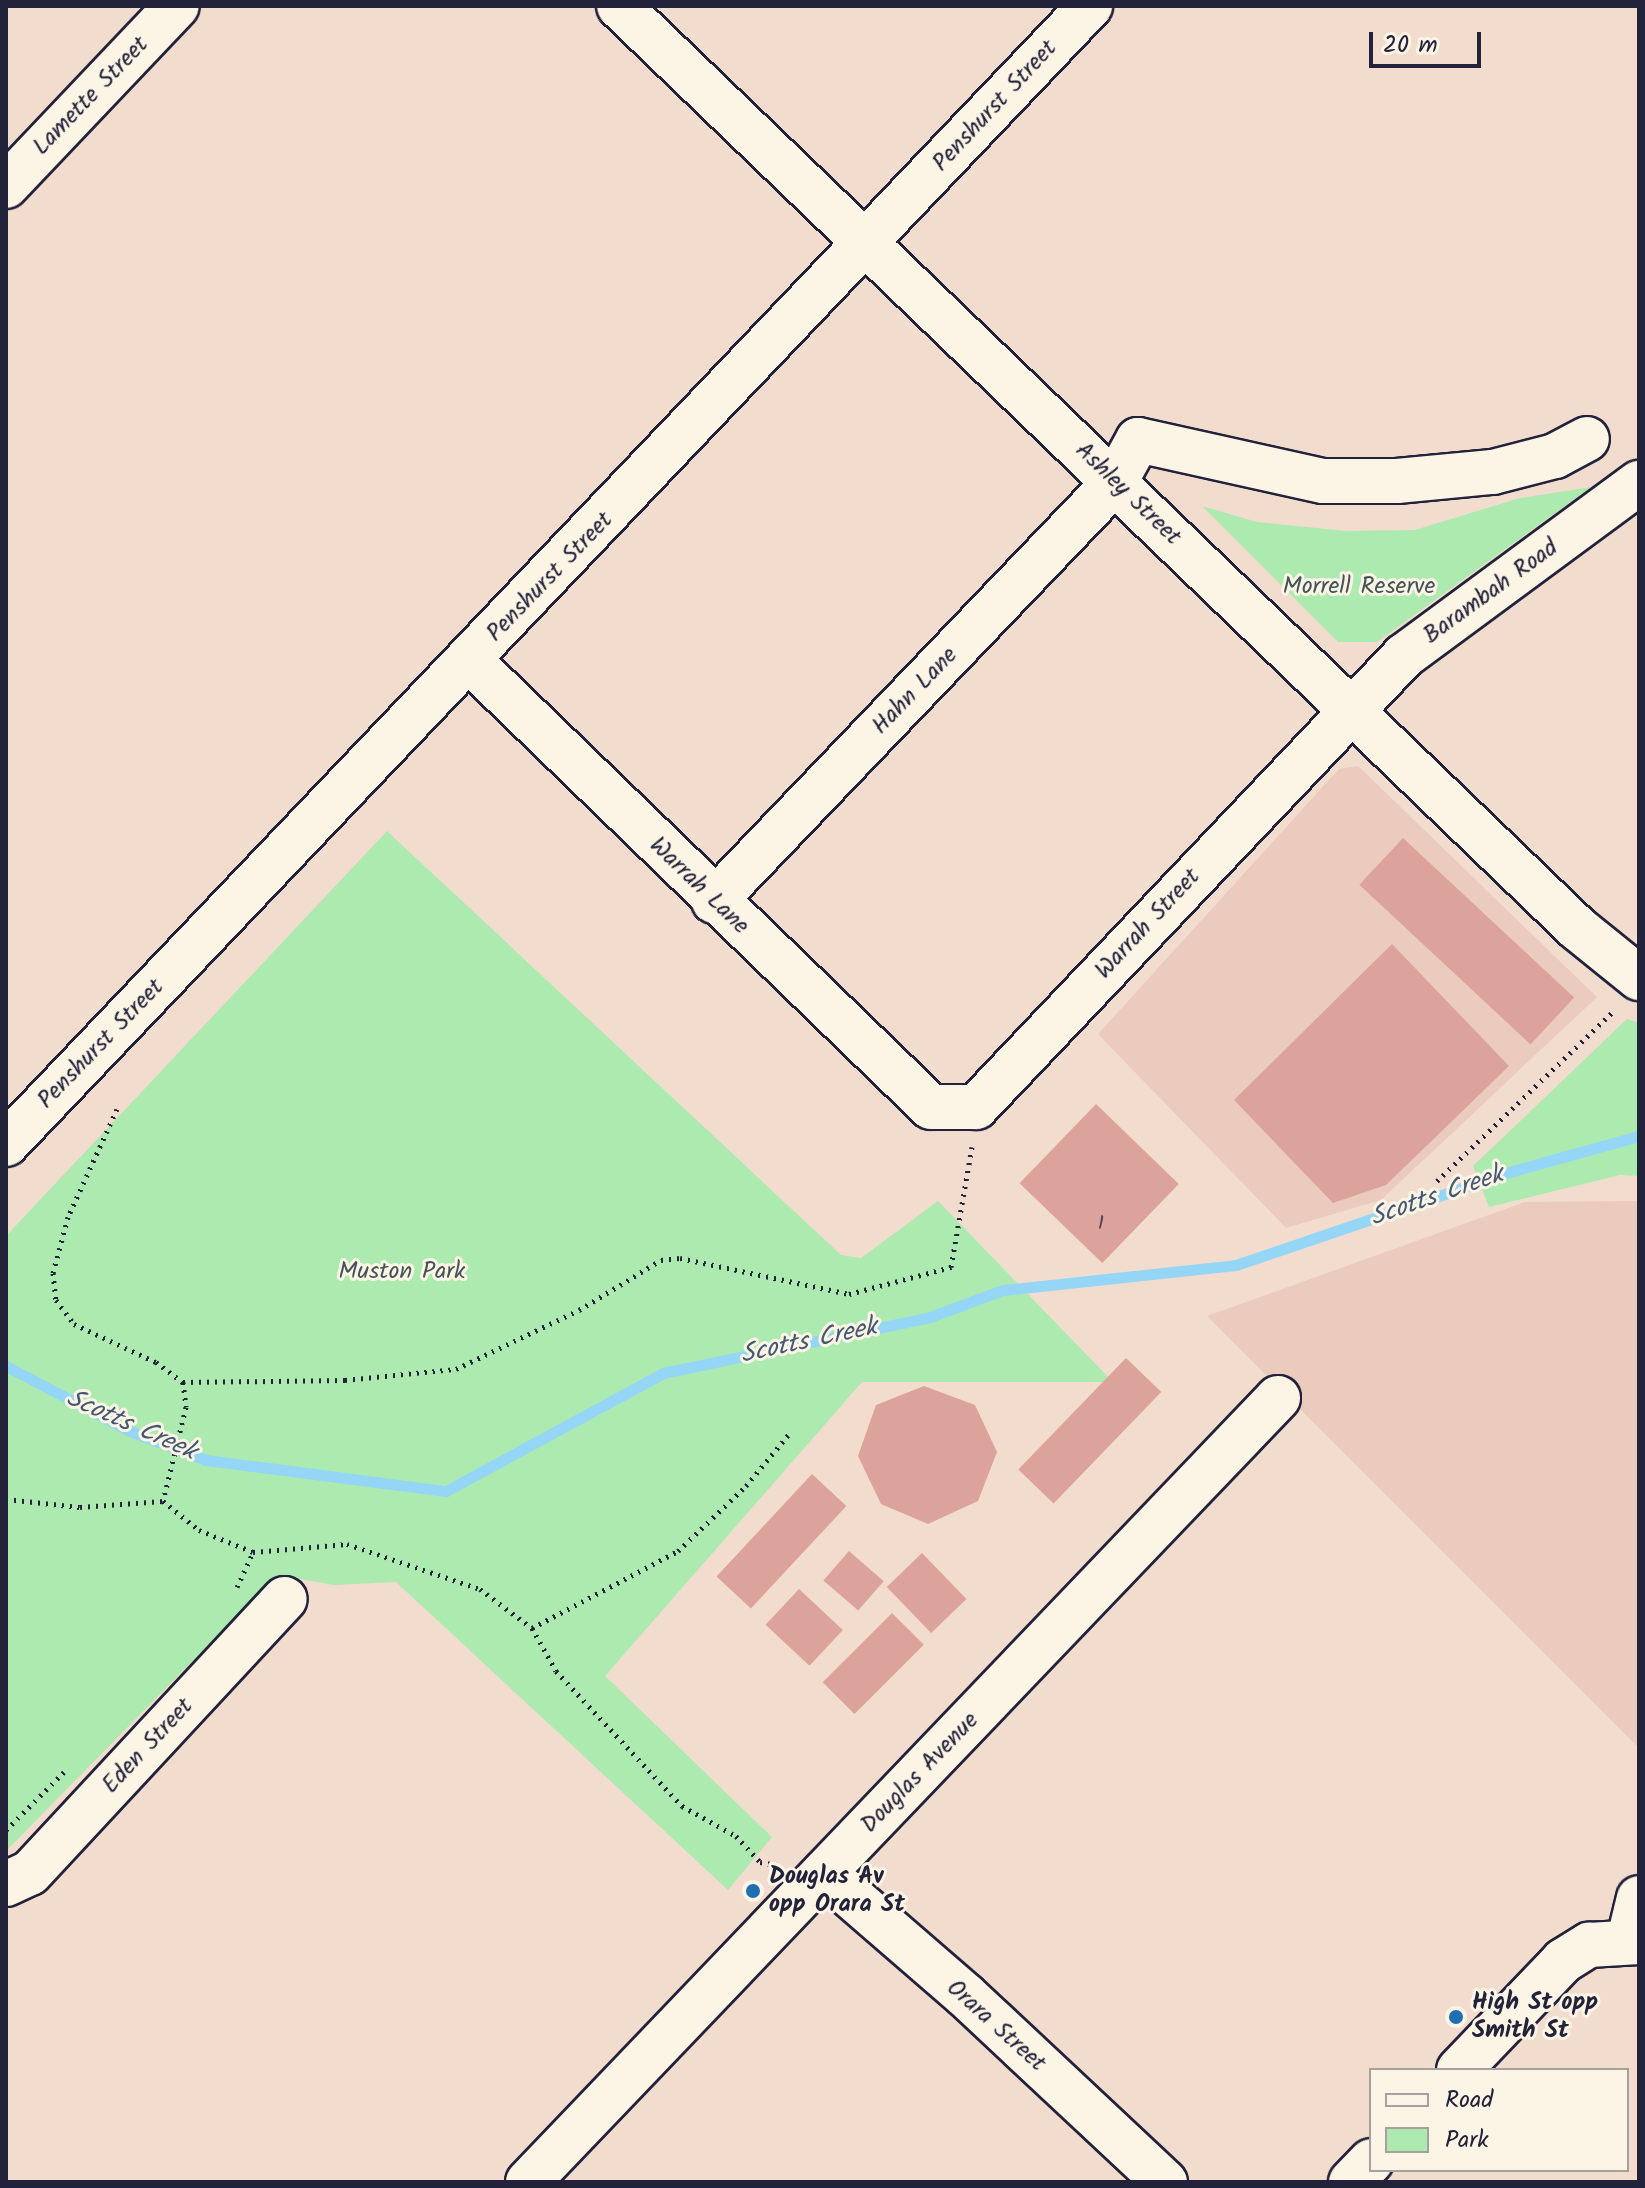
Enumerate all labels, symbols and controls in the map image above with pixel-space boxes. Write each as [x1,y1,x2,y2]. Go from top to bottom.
scale bar [1373,16,1485,66]
text: 20 m [1383,26,1438,65]
street label: Lamette Street [27,31,155,161]
street label: Penshurst Street [927,34,1063,178]
street label: Ashley Street [1069,436,1187,552]
street label: Penshurst Street [481,506,619,648]
street label: Barambah Road [1418,534,1564,650]
park label: Morrell Reserve [1283,573,1435,601]
street label: Hahn Lane [866,641,964,741]
street label: Warrah Lane [643,831,755,941]
street label: Warrah Street [1090,863,1206,985]
street label: Penshurst Street [32,973,170,1115]
water label: Scotts Creek [1366,1160,1508,1234]
house number: 1 [1098,1212,1104,1236]
park label: Muston Park [339,1258,465,1286]
water label: Scotts Creek [738,1312,880,1372]
water label: Scotts Creek [61,1384,201,1468]
street label: Eden Street [97,1692,199,1800]
street label: Douglas Avenue [855,1707,985,1839]
place label: Douglas Av opp Orara St [769,1863,905,1919]
marker: Douglas Av opp Orara St [744,1882,762,1900]
street label: Orara Street [940,1974,1052,2078]
place label: High St opp Smith St [1472,1989,1598,2045]
marker: High St opp Smith St [1447,2008,1465,2026]
legend [1369,2068,1629,2172]
text: Road [1445,2081,1493,2120]
text: Park [1445,2121,1489,2160]

